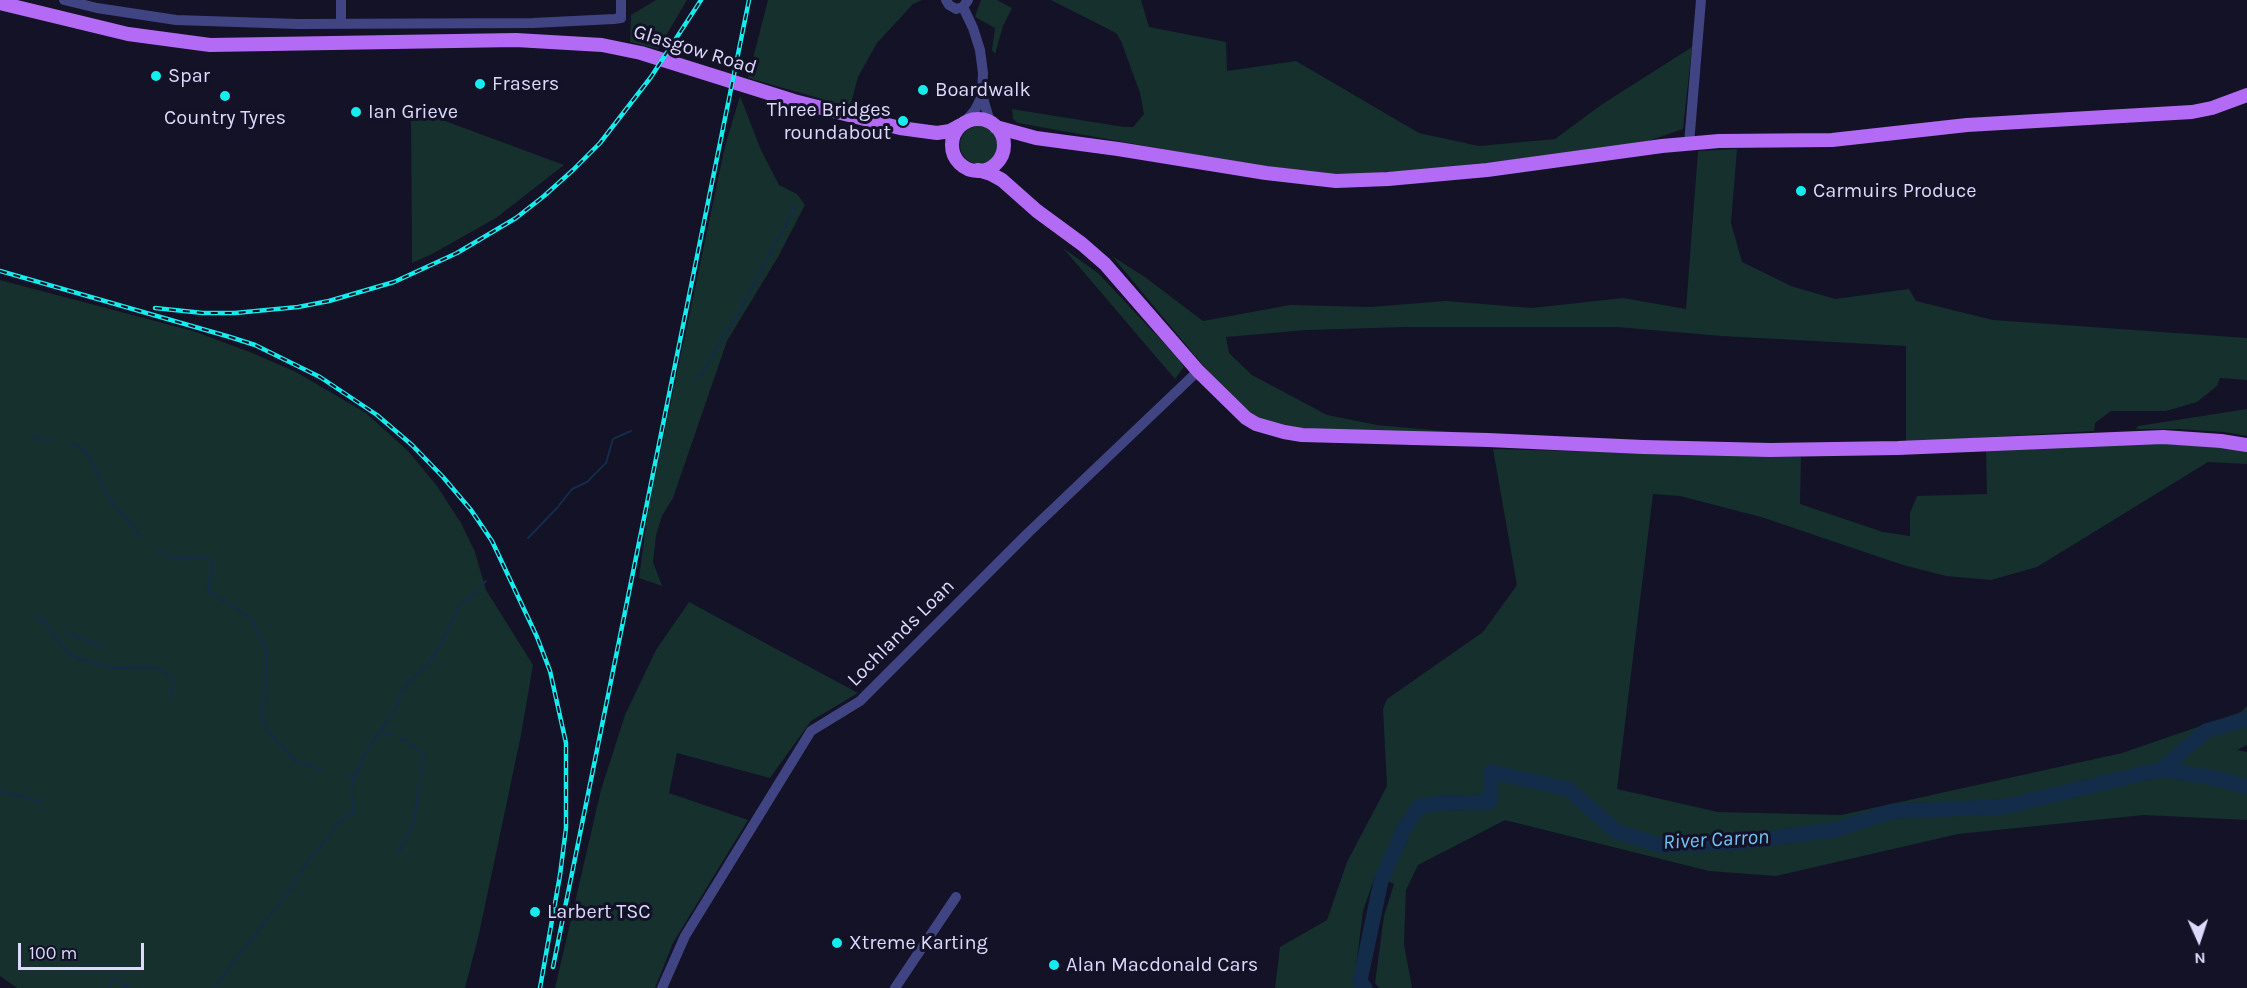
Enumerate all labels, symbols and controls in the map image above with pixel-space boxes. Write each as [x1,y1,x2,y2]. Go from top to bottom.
street label: Glasgow Road [631,20,759,80]
place label: Spar [168,64,210,88]
marker: Spar [149,69,163,83]
place label: Frasers [492,72,559,96]
marker: Frasers [473,77,487,91]
place label: Boardwalk [935,78,1031,102]
marker: Boardwalk [916,83,930,97]
marker: Country Tyres [218,89,232,103]
place label: Three Bridges roundabout [767,98,891,145]
place label: Ian Grieve [368,100,458,124]
marker: Ian Grieve [349,105,363,119]
place label: Country Tyres [164,106,286,130]
marker: Three Bridges roundabout [896,114,910,128]
place label: Carmuirs Produce [1813,179,1977,203]
marker: Carmuirs Produce [1794,184,1808,198]
street label: Lochlands Loan [842,574,960,692]
water label: River Carron [1662,825,1770,855]
place label: Larbert TSC [547,900,651,924]
marker: Larbert TSC [528,905,542,919]
north arrow [2169,910,2229,970]
scale bar [21,931,147,969]
place label: Xtreme Karting [849,931,988,955]
marker: Xtreme Karting [830,936,844,950]
text: 100 m [29,942,77,964]
text: N [2194,949,2206,968]
place label: Alan Macdonald Cars [1066,953,1258,977]
marker: Alan Macdonald Cars [1047,958,1061,972]

